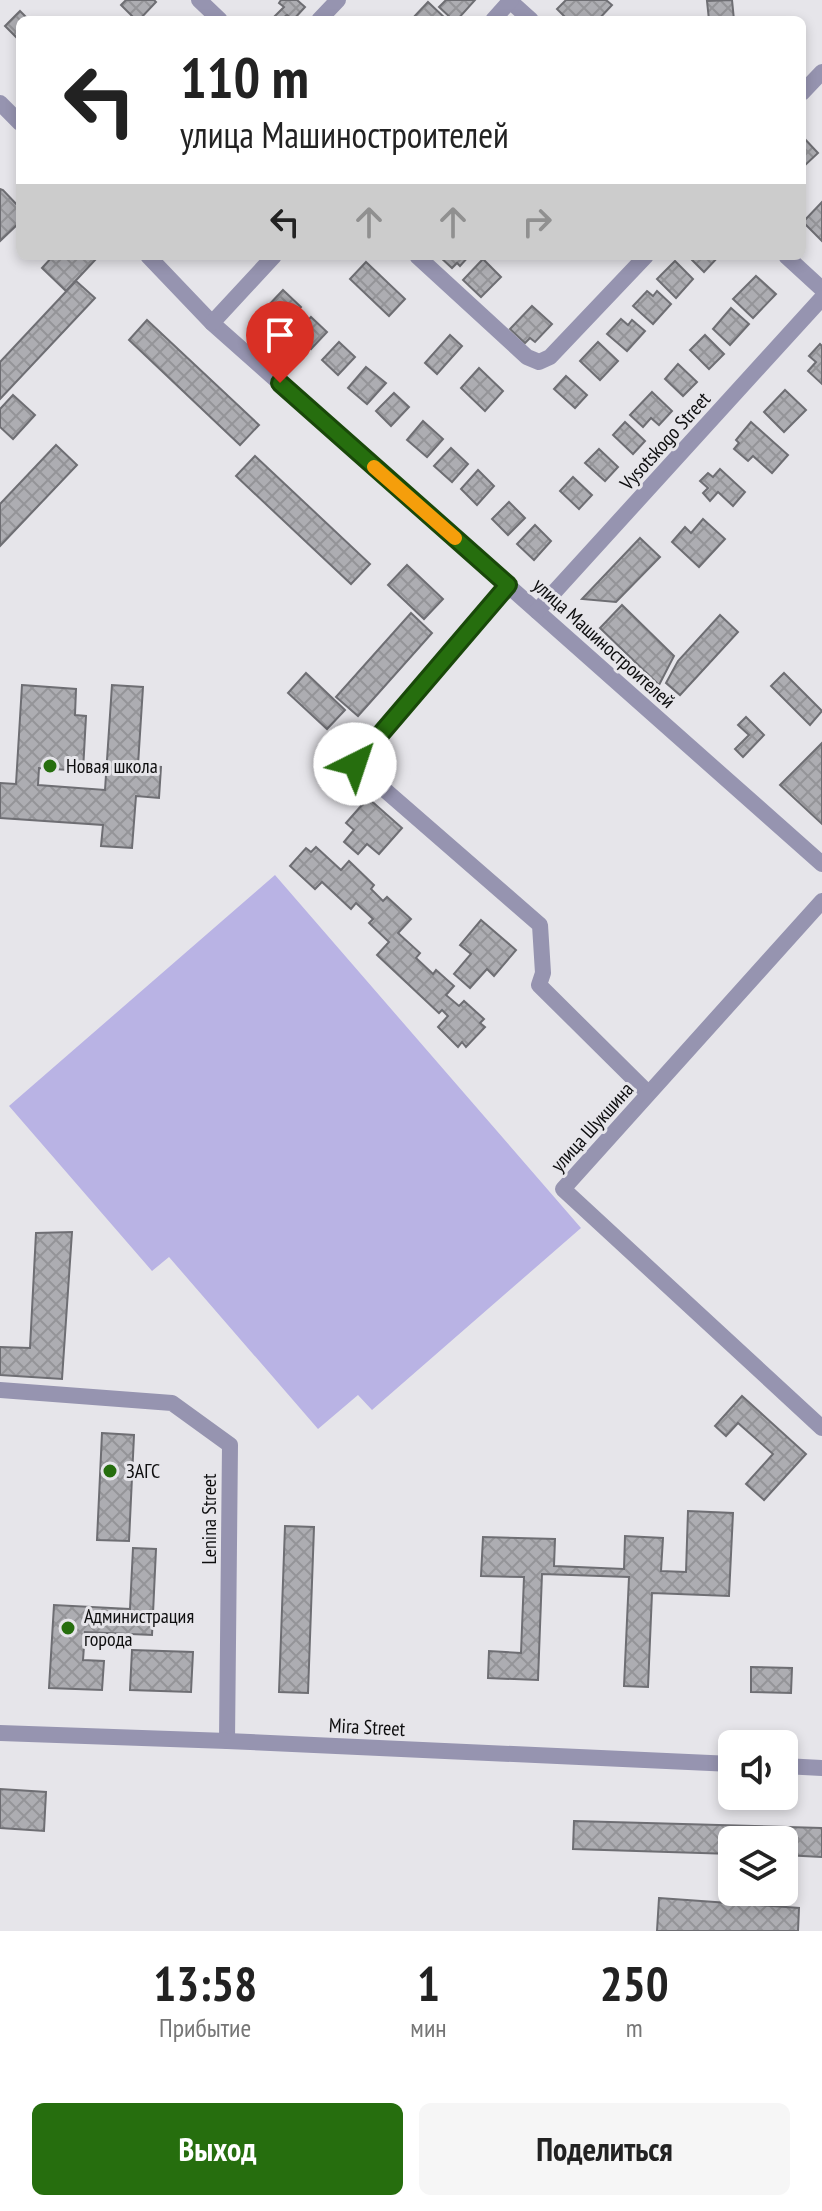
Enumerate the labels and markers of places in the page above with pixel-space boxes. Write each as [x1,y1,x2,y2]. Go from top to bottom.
pin [246,301,314,383]
place label: Новая школа [66,753,158,779]
marker: Новая школа [41,757,59,775]
place label: ЗАГС [126,1458,160,1484]
marker: ЗАГС [101,1462,119,1480]
place label: Администрация города [84,1603,194,1652]
marker: Администрация города [59,1619,77,1637]

